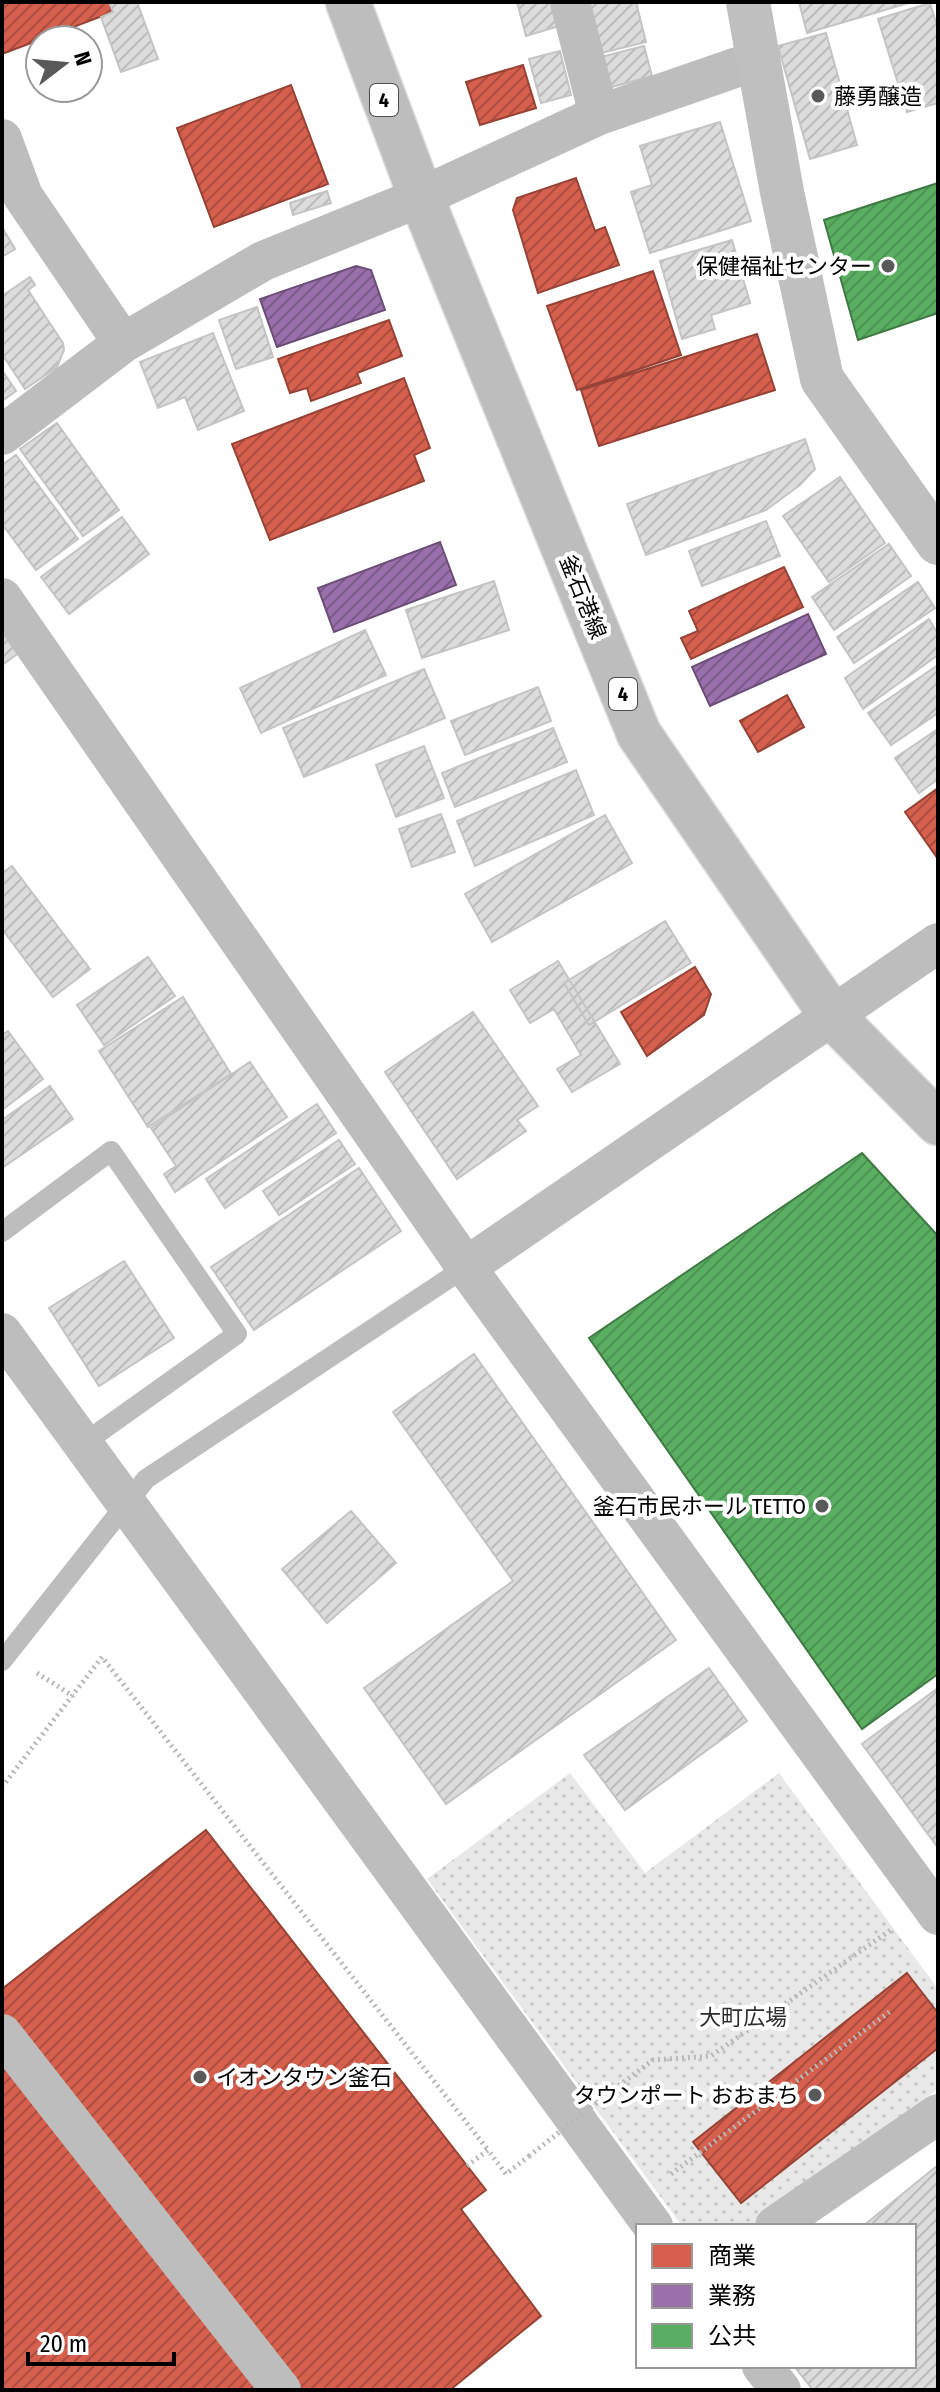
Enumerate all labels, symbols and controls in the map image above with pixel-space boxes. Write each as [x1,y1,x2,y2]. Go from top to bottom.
north arrow [24,24,104,104]
text: N [68,49,98,69]
place label: 藤勇醸造 [834,83,922,110]
road number: 4 [370,84,398,116]
marker: 藤勇醸造 [809,87,827,105]
place label: 保健福祉センター [696,253,872,280]
marker: 保健福祉センター [879,257,897,275]
street label: 釜石港線 [554,551,612,643]
road number: 4 [609,678,637,710]
place label: 釜石市民ホール TETTO [593,1493,806,1520]
marker: 釜石市民ホール TETTO [813,1497,831,1515]
park label: 大町広場 [699,2004,787,2031]
place label: イオンタウン釜石 [216,2064,392,2091]
marker: イオンタウン釜石 [191,2068,209,2086]
place label: タウンポート おおまち [574,2082,799,2109]
marker: タウンポート おおまち [806,2086,824,2104]
legend [636,2224,916,2368]
text: 商業 [708,2242,756,2270]
text: 業務 [708,2282,756,2310]
scale bar [28,2316,174,2366]
text: 公共 [708,2322,756,2350]
text: 20 m [40,2330,87,2358]

